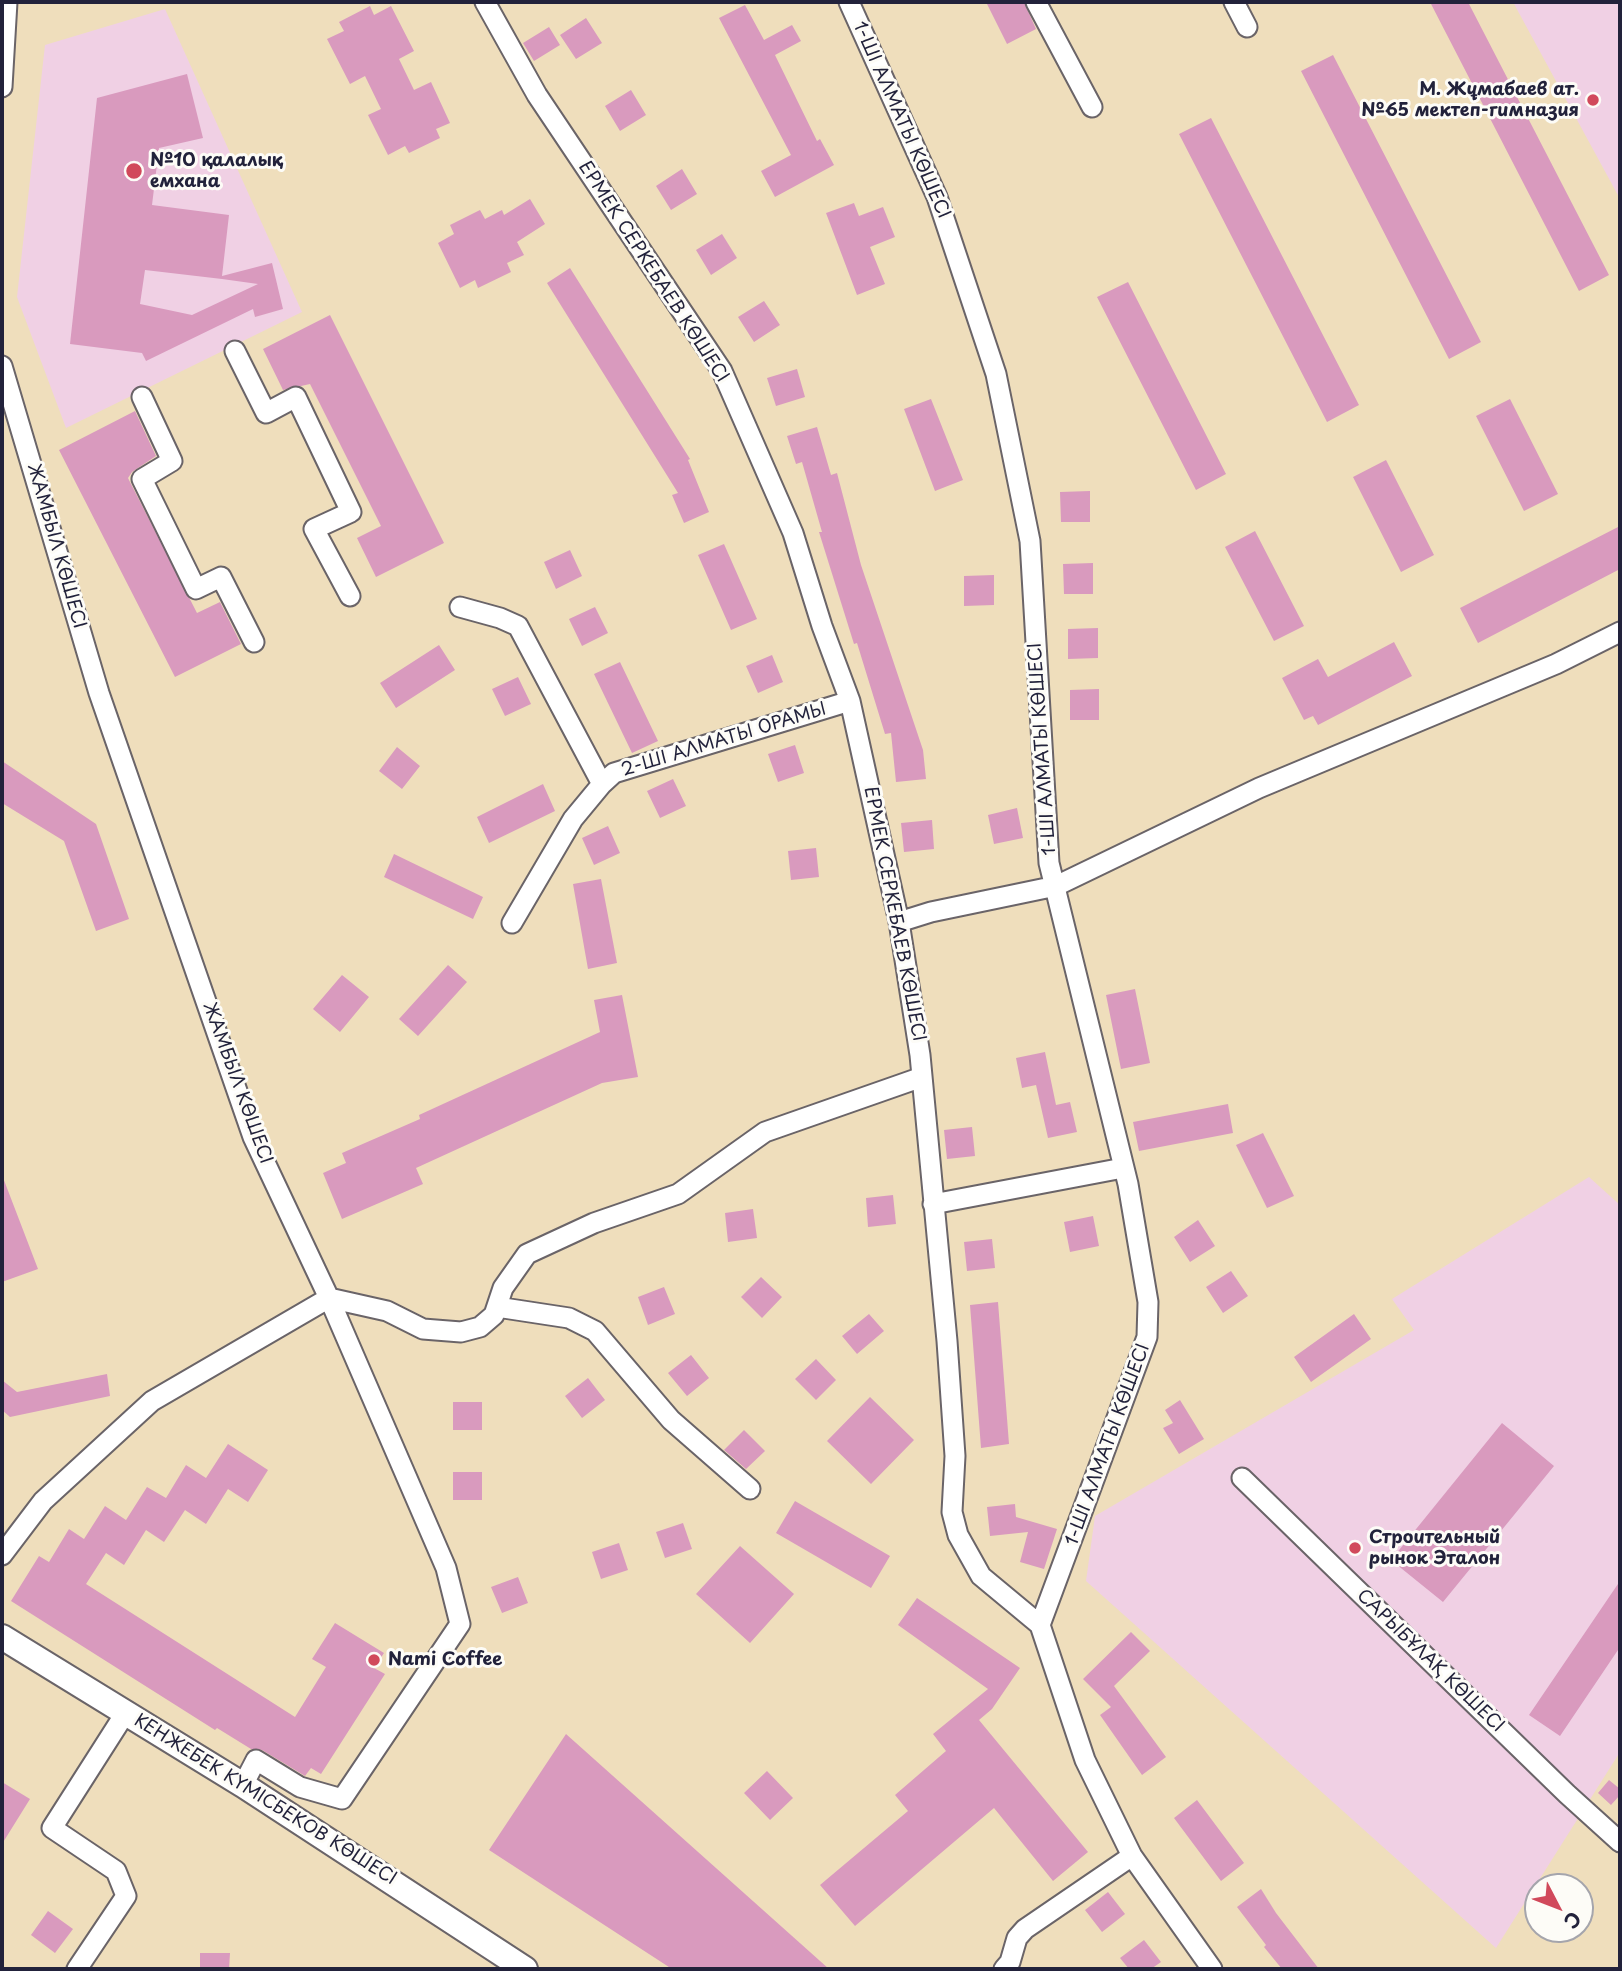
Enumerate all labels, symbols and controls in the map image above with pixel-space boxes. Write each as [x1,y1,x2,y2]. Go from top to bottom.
street label: 1-ШІ АЛМАТЫ КӨШЕСІ [848,18,954,222]
place label: М. Жұмабаев ат. №65 мектеп-гимназия [1361,79,1579,122]
marker: М. Жұмабаев ат. №65 мектеп-гимназия [1585,92,1601,108]
place label: №10 қалалық емхана [150,150,283,192]
street label: ЕРМЕК СЕРКЕБАЕВ КӨШЕСІ [573,158,733,386]
marker: №10 қалалық емхана [124,161,144,181]
street label: ЖАМБЫЛ КӨШЕСІ [22,461,90,631]
street label: 1-ШІ АЛМАТЫ КӨШЕСІ [1025,642,1061,856]
street label: 2-ШІ АЛМАТЫ ОРАМЫ [619,699,829,781]
street label: ЕРМЕК СЕРКЕБАЕВ КӨШЕСІ [859,785,929,1043]
street label: ЖАМБЫЛ КӨШЕСІ [198,999,276,1167]
street label: 1-ШІ АЛМАТЫ КӨШЕСІ [1061,1341,1155,1549]
place label: Строительный рынок Эталон [1369,1527,1500,1570]
marker: Строительный рынок Эталон [1347,1540,1363,1556]
street label: САРЫБҰЛАҚ КӨШЕСІ [1352,1585,1508,1737]
place label: Nami Coffee [388,1649,502,1671]
marker: Nami Coffee [366,1652,382,1668]
street label: КЕНЖЕБЕК КҮМІСБЕКОВ КӨШЕСІ [130,1710,400,1890]
north arrow [1524,1873,1594,1943]
text: С [1558,1906,1588,1935]

